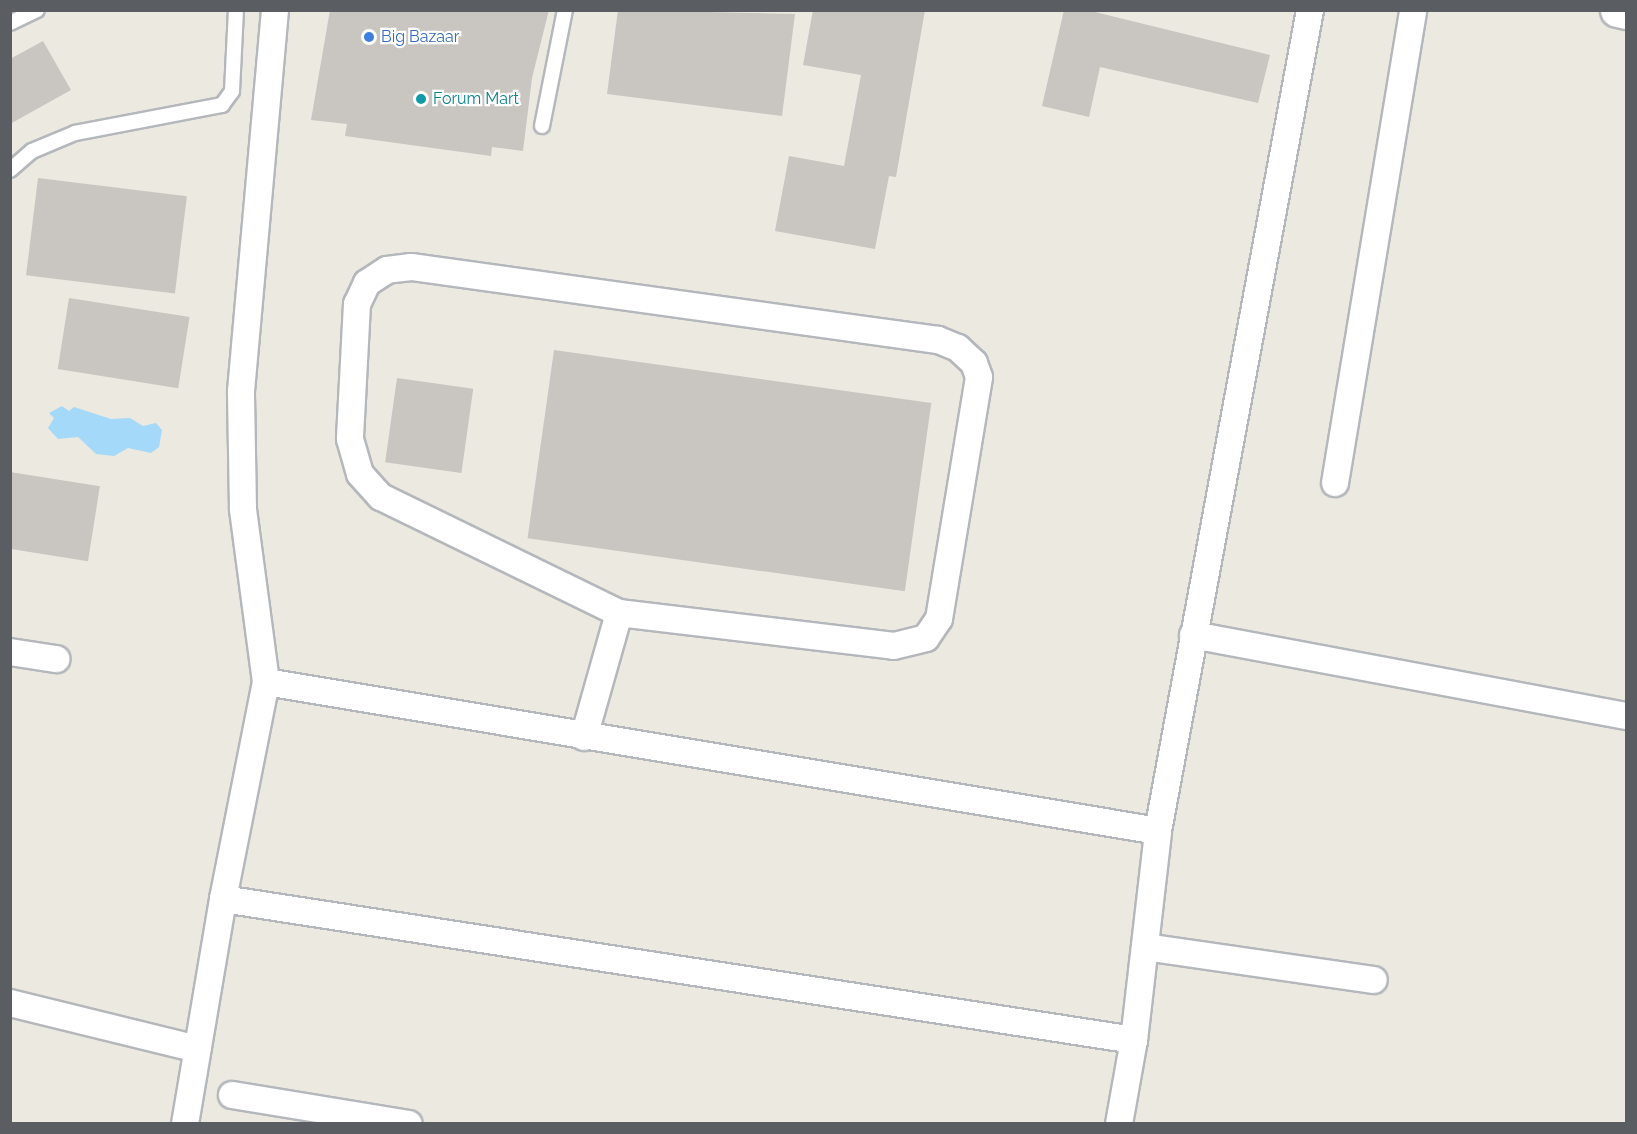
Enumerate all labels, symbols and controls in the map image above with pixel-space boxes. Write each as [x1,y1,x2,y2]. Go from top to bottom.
place label: Big Bazaar [381,27,459,47]
marker: Big Bazaar [362,30,376,44]
place label: Forum Mart [433,89,519,109]
marker: Forum Mart [414,92,428,106]

